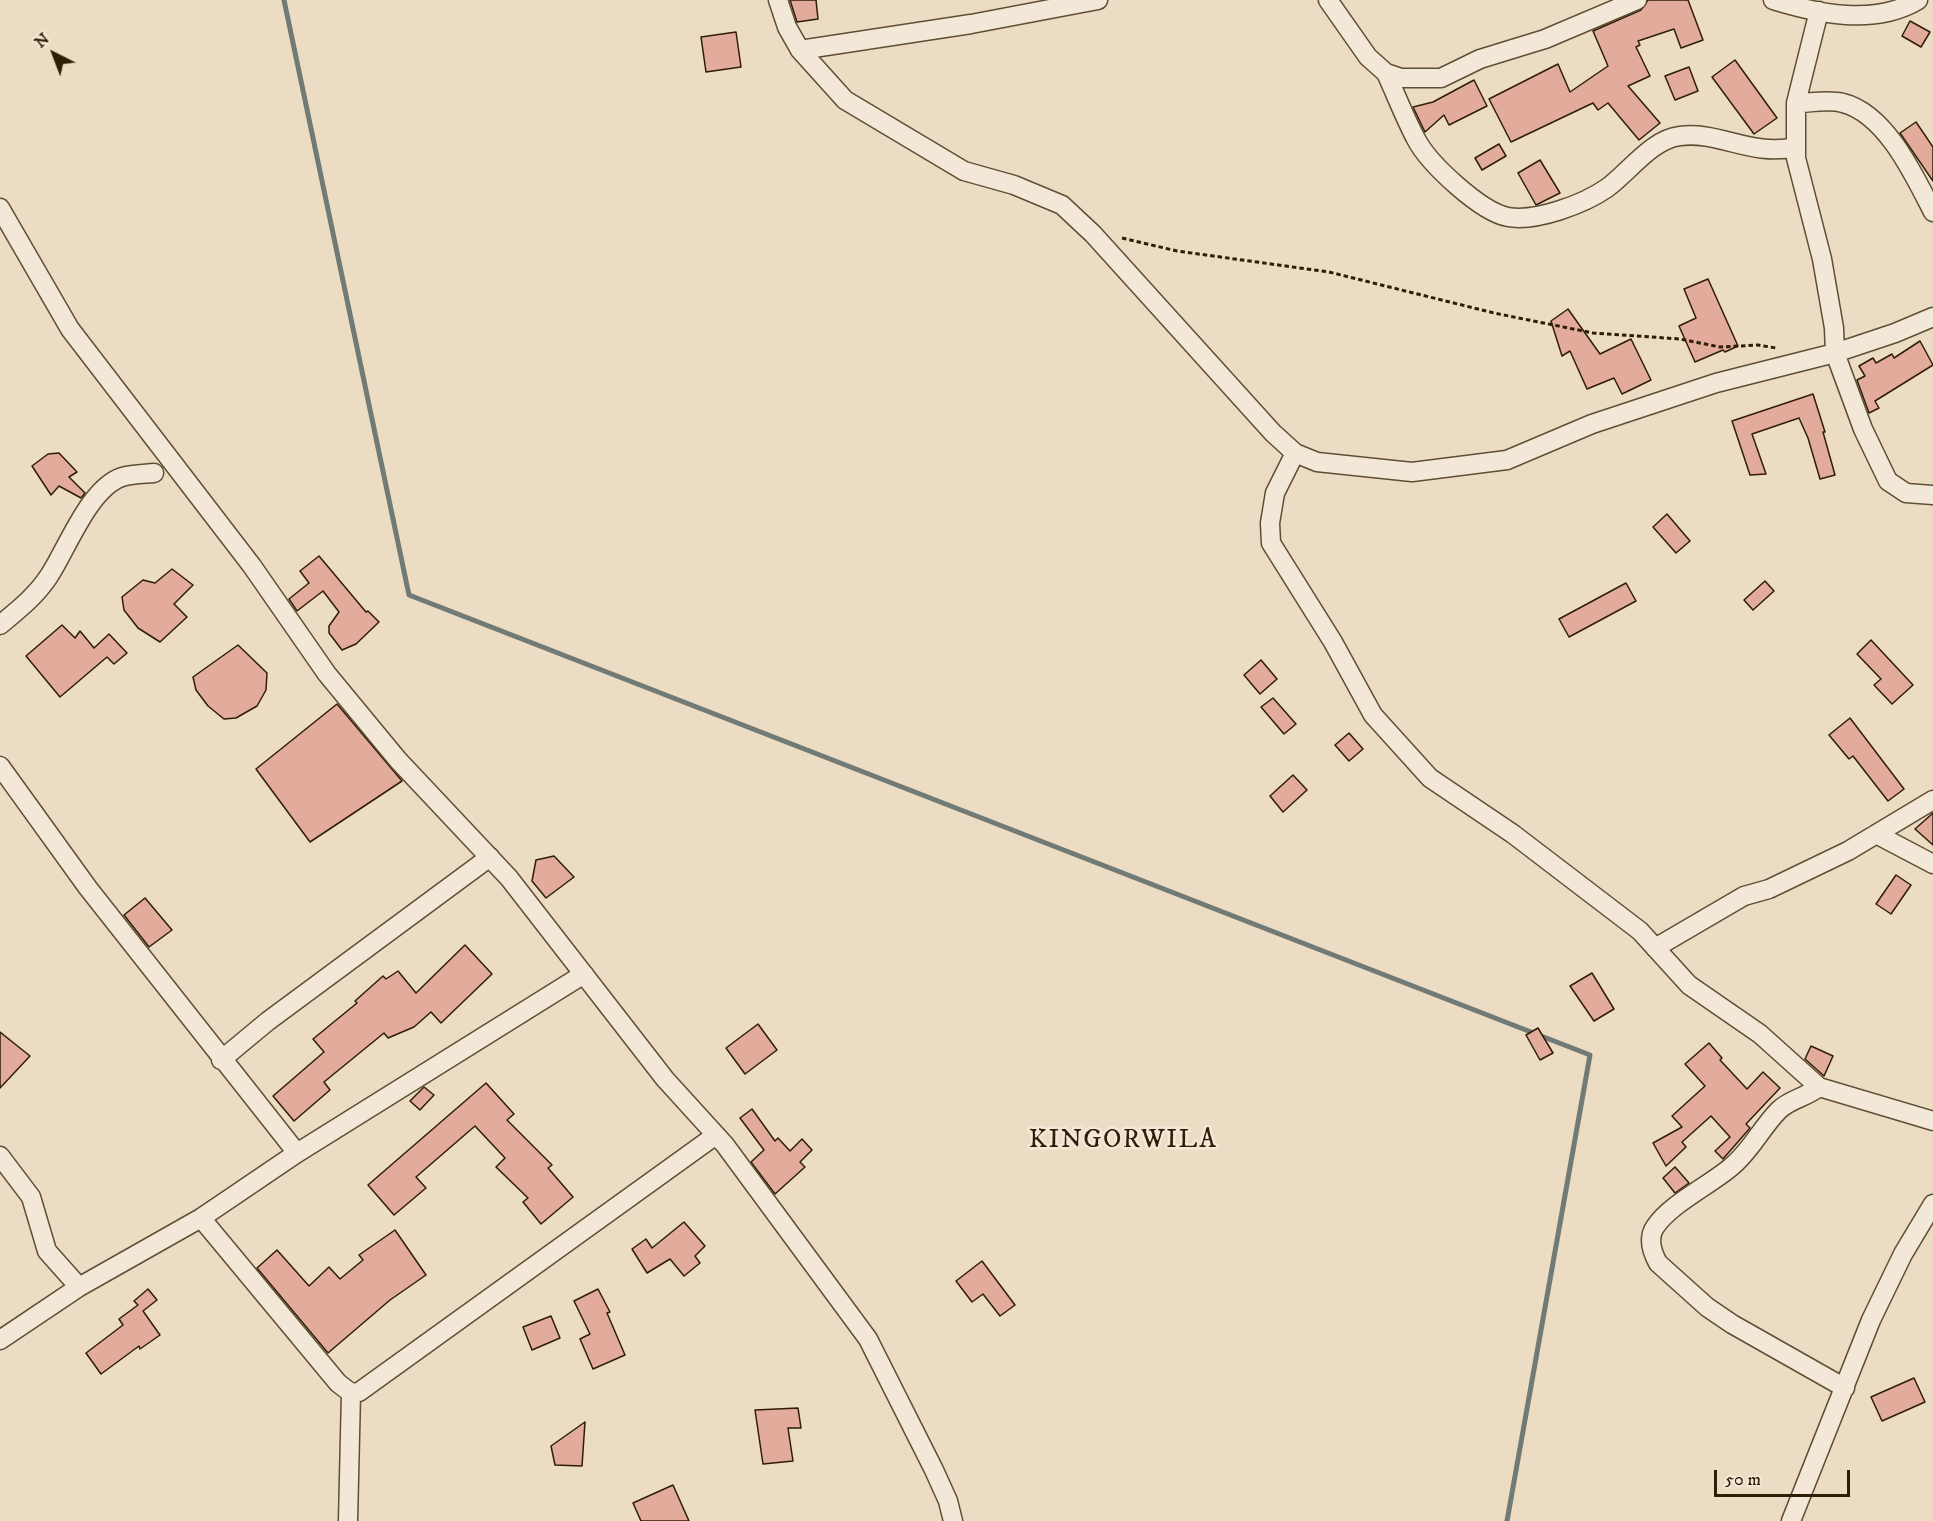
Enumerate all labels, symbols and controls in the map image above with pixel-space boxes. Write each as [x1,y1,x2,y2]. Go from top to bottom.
north arrow [24,24,84,84]
text: N [30,29,54,52]
district label: KINGORWILA [1029,1126,1217,1158]
scale bar [1717,1458,1854,1496]
text: 50 m [1725,1469,1761,1491]

